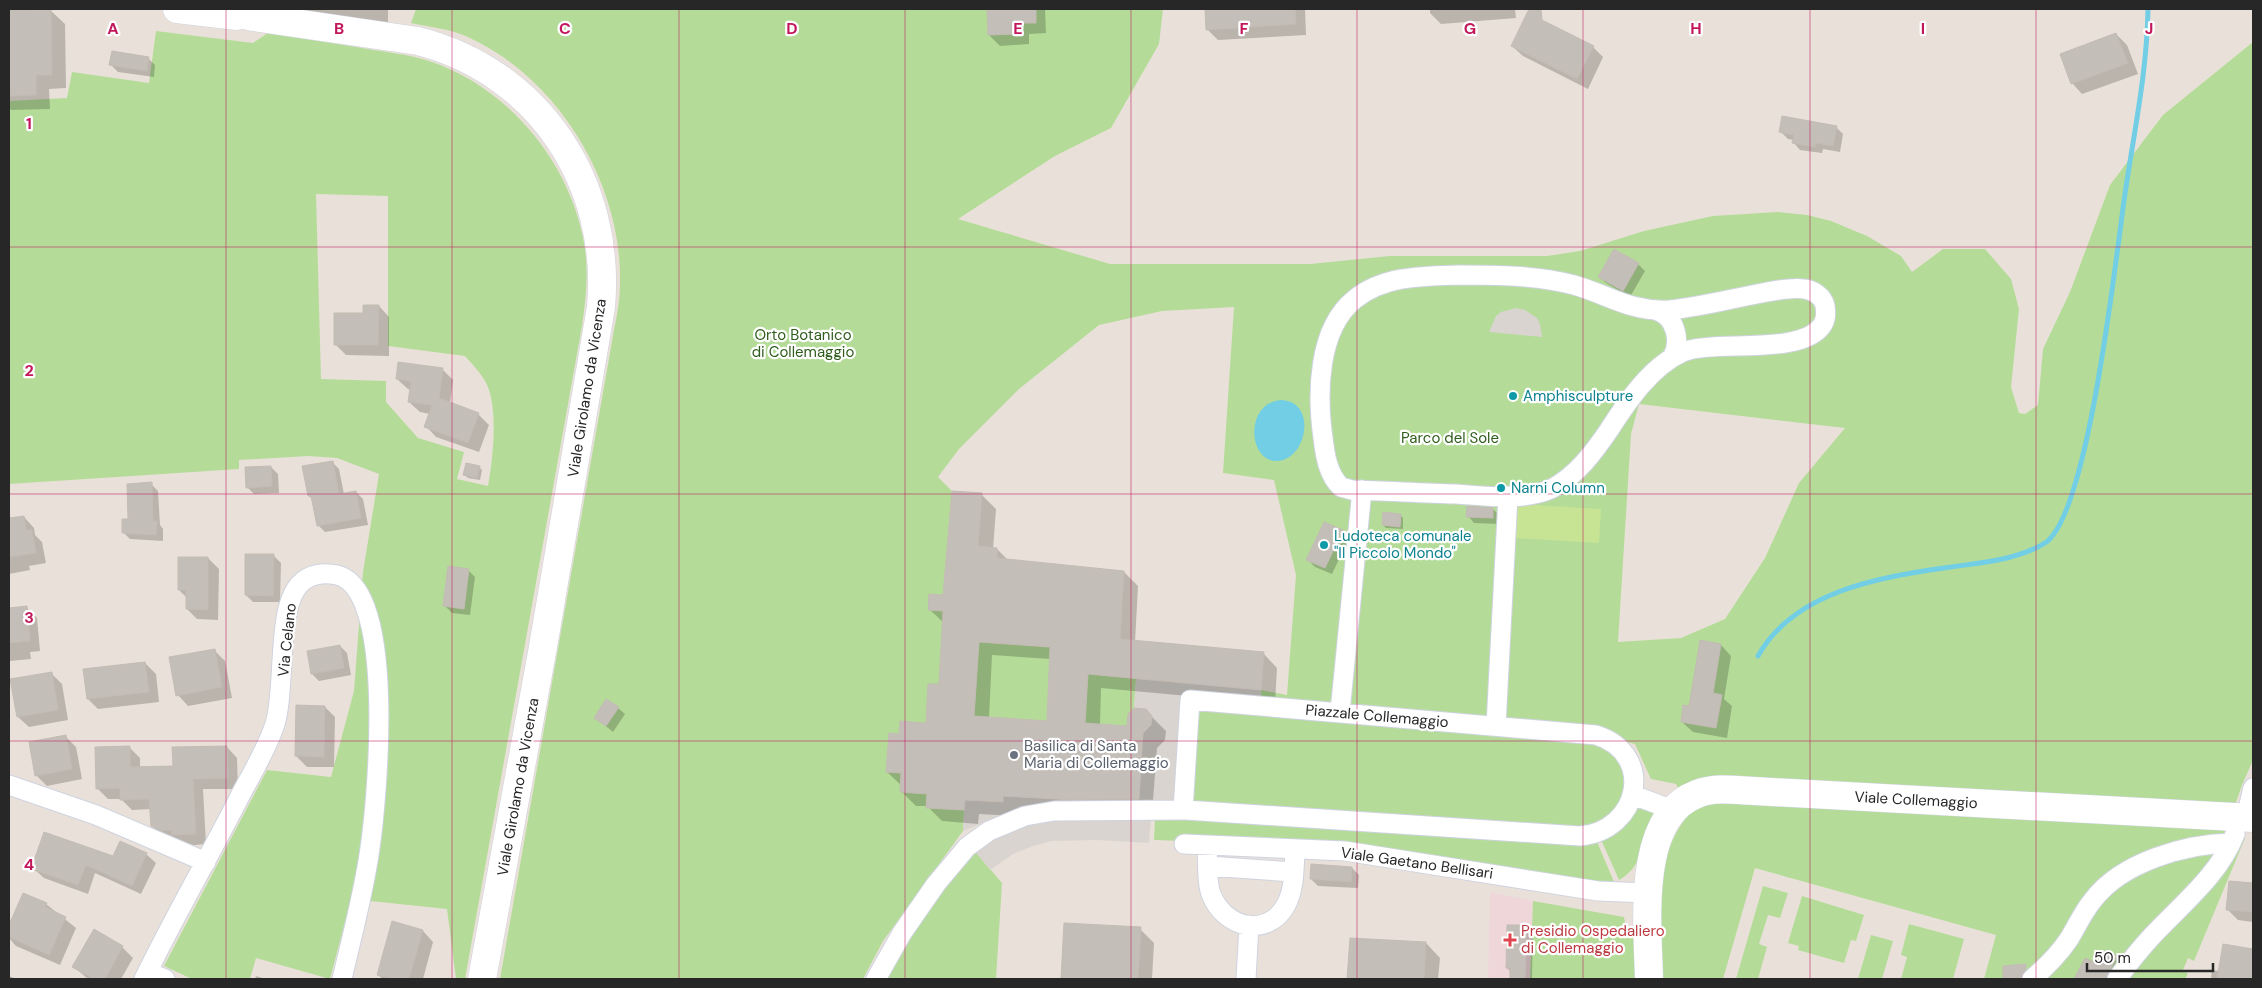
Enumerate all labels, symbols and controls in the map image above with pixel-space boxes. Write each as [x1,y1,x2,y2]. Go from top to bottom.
text: A [107,18,119,39]
text: B [334,18,344,39]
text: C [559,18,571,39]
text: D [786,18,798,39]
text: E [1013,18,1023,39]
text: F [1240,18,1249,39]
text: G [1464,18,1476,39]
text: H [1690,18,1702,39]
text: I [1921,18,1925,39]
text: J [2145,18,2153,39]
text: 1 [26,113,32,134]
street label: Viale Girolamo da Vicenza [563,297,611,479]
park label: Orto Botanico di Collemaggio [752,325,854,362]
text: 2 [24,360,34,381]
place label: Amphisculpture [1523,386,1633,406]
marker: Amphisculpture [1507,390,1519,402]
park label: Parco del Sole [1401,428,1499,448]
place label: Narni Column [1511,478,1605,498]
marker: Narni Column [1495,482,1507,494]
place label: Ludoteca comunale "Il Piccolo Mondo" [1334,526,1472,563]
marker: Ludoteca comunale "Il Piccolo Mondo" [1318,539,1330,551]
street label: Via Celano [273,602,301,678]
text: 3 [24,607,34,628]
street label: Viale Girolamo da Vicenza [492,696,544,878]
street label: Piazzale Collemaggio [1304,700,1450,732]
place label: Basilica di Santa Maria di Collemaggio [1024,736,1169,773]
marker: Basilica di Santa Maria di Collemaggio [1008,749,1020,761]
street label: Viale Collemaggio [1854,787,1978,813]
street label: Viale Gaetano Bellisari [1340,842,1494,884]
text: 4 [24,854,34,875]
place label: Presidio Ospedaliero di Collemaggio [1521,921,1665,958]
marker: Presidio Ospedaliero di Collemaggio [1503,933,1517,947]
scale bar [2087,940,2213,972]
text: 50 m [2094,948,2131,968]

